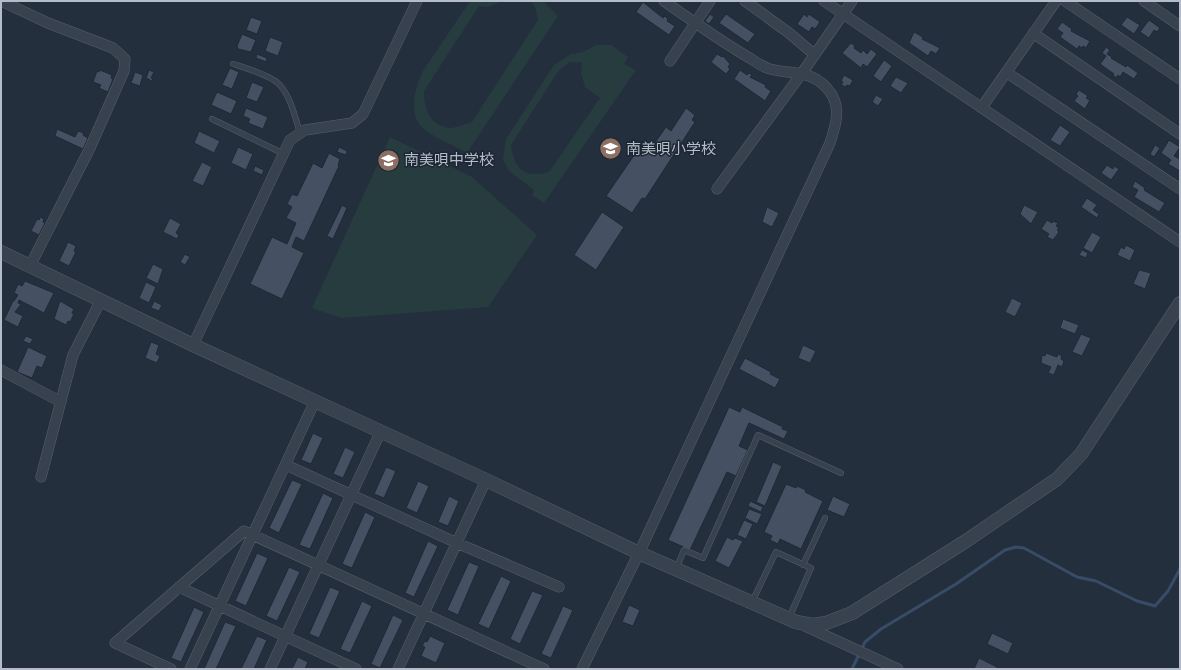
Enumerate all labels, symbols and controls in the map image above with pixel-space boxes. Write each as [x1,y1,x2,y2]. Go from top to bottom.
school or university icon: 南美唄小学校 [598,136,624,162]
place label: 南美唄小学校 [626,138,716,160]
school or university icon: 南美唄中学校 [375,147,401,173]
place label: 南美唄中学校 [404,149,494,171]

